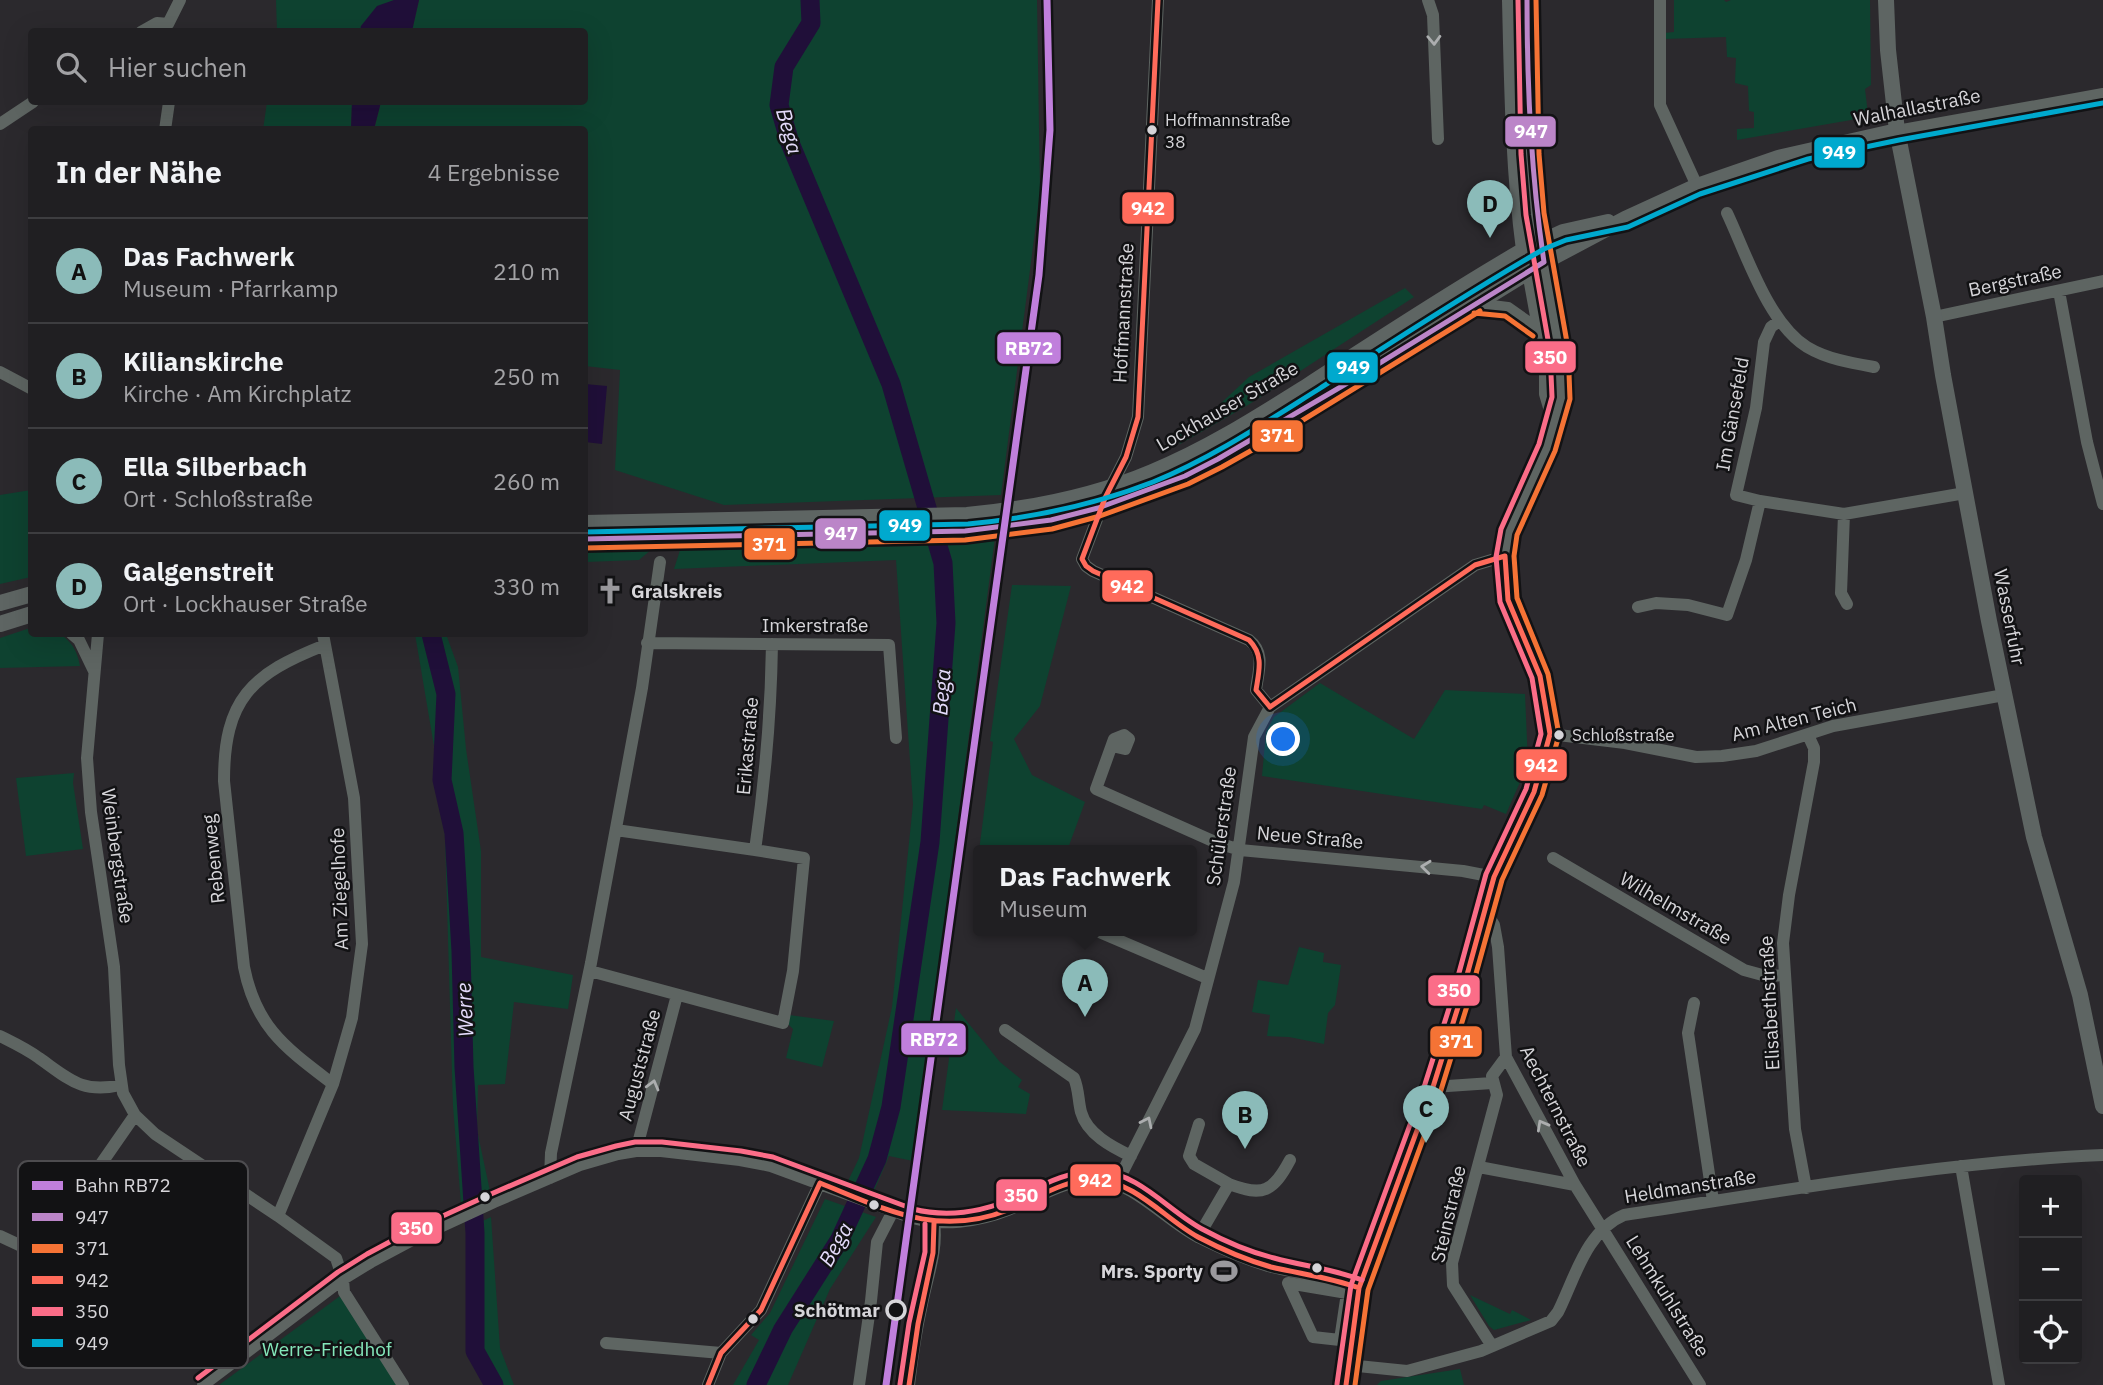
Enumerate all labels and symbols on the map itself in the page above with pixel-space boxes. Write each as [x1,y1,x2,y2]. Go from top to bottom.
one-way arrow [1427,35,1442,46]
street label: Walhallastraße [1851,83,1983,131]
water label: Bega [770,105,810,157]
place label: Hoffmannstraße 38 [1165,109,1290,153]
line badge: 947 [1504,115,1557,148]
text: 947 [1514,119,1548,143]
marker: Hoffmannstraße 38 [1145,123,1159,137]
line badge: 949 [1813,136,1866,169]
text: 949 [1822,140,1856,164]
pin: D [1467,180,1513,238]
line badge: 942 [1121,191,1175,225]
text: 942 [1131,196,1165,220]
street label: Hoffmannstraße [1107,242,1139,384]
street label: Bergstraße [1966,258,2064,302]
line badge: RB72 [996,331,1062,365]
text: RB72 [1005,336,1053,360]
line badge: 350 [1524,340,1577,374]
text: 350 [1533,345,1567,369]
line badge: 949 [1326,351,1379,384]
text: 949 [1336,355,1370,379]
street label: Im Gänsefeld [1710,355,1754,473]
street label: Lockhauser Straße [1152,356,1302,456]
line badge: 371 [1251,419,1304,453]
text: 371 [1260,423,1295,447]
line badge: 949 [878,509,931,542]
text: 949 [888,513,922,537]
line badge: 947 [814,517,867,550]
text: 947 [824,521,858,545]
line badge: 371 [743,527,796,561]
text: 371 [752,532,787,556]
street label: Wasserfuhr [1989,567,2031,667]
line badge: 942 [1101,569,1154,603]
text: 942 [1110,574,1144,598]
church icon: Gralskreis [595,576,625,606]
place label: Gralskreis [631,579,722,603]
street label: Imkerstraße [762,613,868,637]
water label: Bega [925,668,957,716]
street label: Am Alten Teich [1729,692,1859,746]
street label: Erikastraße [731,696,763,796]
your location [1266,722,1300,756]
place label: Schloßstraße [1572,724,1675,746]
marker: Schloßstraße [1552,728,1566,742]
line badge: 942 [1515,748,1568,782]
text: 942 [1524,753,1558,777]
street label: Schülerstraße [1201,765,1241,887]
street label: Weinbergstraße [97,787,139,925]
street label: Rebenweg [196,813,230,905]
street label: Neue Straße [1256,820,1364,854]
street label: Am Ziegelhofe [325,827,353,951]
one-way arrow [1421,860,1432,875]
street label: Wilhelmstraße [1616,866,1736,950]
street label: Elisabethstraße [1753,935,1785,1071]
pin: A [1062,959,1108,1017]
line badge: 350 [1427,974,1481,1007]
text: 350 [1437,978,1471,1002]
water label: Werre [449,982,479,1038]
street label: Auguststraße [613,1006,665,1124]
line badge: RB72 [900,1022,967,1056]
line badge: 371 [1429,1025,1483,1058]
text: RB72 [910,1027,958,1051]
text: 371 [1439,1029,1474,1053]
street label: Aechternstraße [1515,1041,1597,1171]
one-way arrow [645,1079,659,1091]
pin: C [1403,1085,1449,1143]
pin: B [1222,1091,1268,1149]
one-way arrow [1138,1117,1152,1129]
one-way arrow [1537,1120,1551,1132]
legend [18,1161,248,1368]
line badge: 942 [1069,1163,1122,1197]
street label: Steinstraße [1425,1163,1471,1265]
street label: Heldmanstraße [1622,1164,1758,1208]
text: 942 [1078,1168,1112,1192]
text: Bahn RB72 [75,1173,171,1197]
line badge: 350 [995,1178,1048,1212]
text: 350 [1004,1183,1038,1207]
unlabelled marker [478,1190,492,1204]
unlabelled marker [867,1198,881,1212]
text: 947 [75,1205,109,1229]
line badge: 350 [390,1211,443,1245]
text: 350 [399,1216,433,1240]
water label: Bega [811,1217,859,1271]
street label: Lehmkuhlstraße [1621,1231,1715,1361]
text: 371 [75,1236,109,1260]
sports icon: Mrs. Sporty [1209,1256,1239,1286]
place label: Mrs. Sporty [1101,1259,1204,1283]
unlabelled marker [1310,1261,1324,1275]
text: 942 [75,1268,109,1292]
place label: Schötmar [794,1298,880,1322]
text: 350 [75,1299,109,1323]
marker: Schötmar [886,1300,906,1320]
unlabelled marker [746,1312,760,1326]
text: 949 [75,1331,109,1355]
park label: Werre-Friedhof [262,1337,392,1361]

